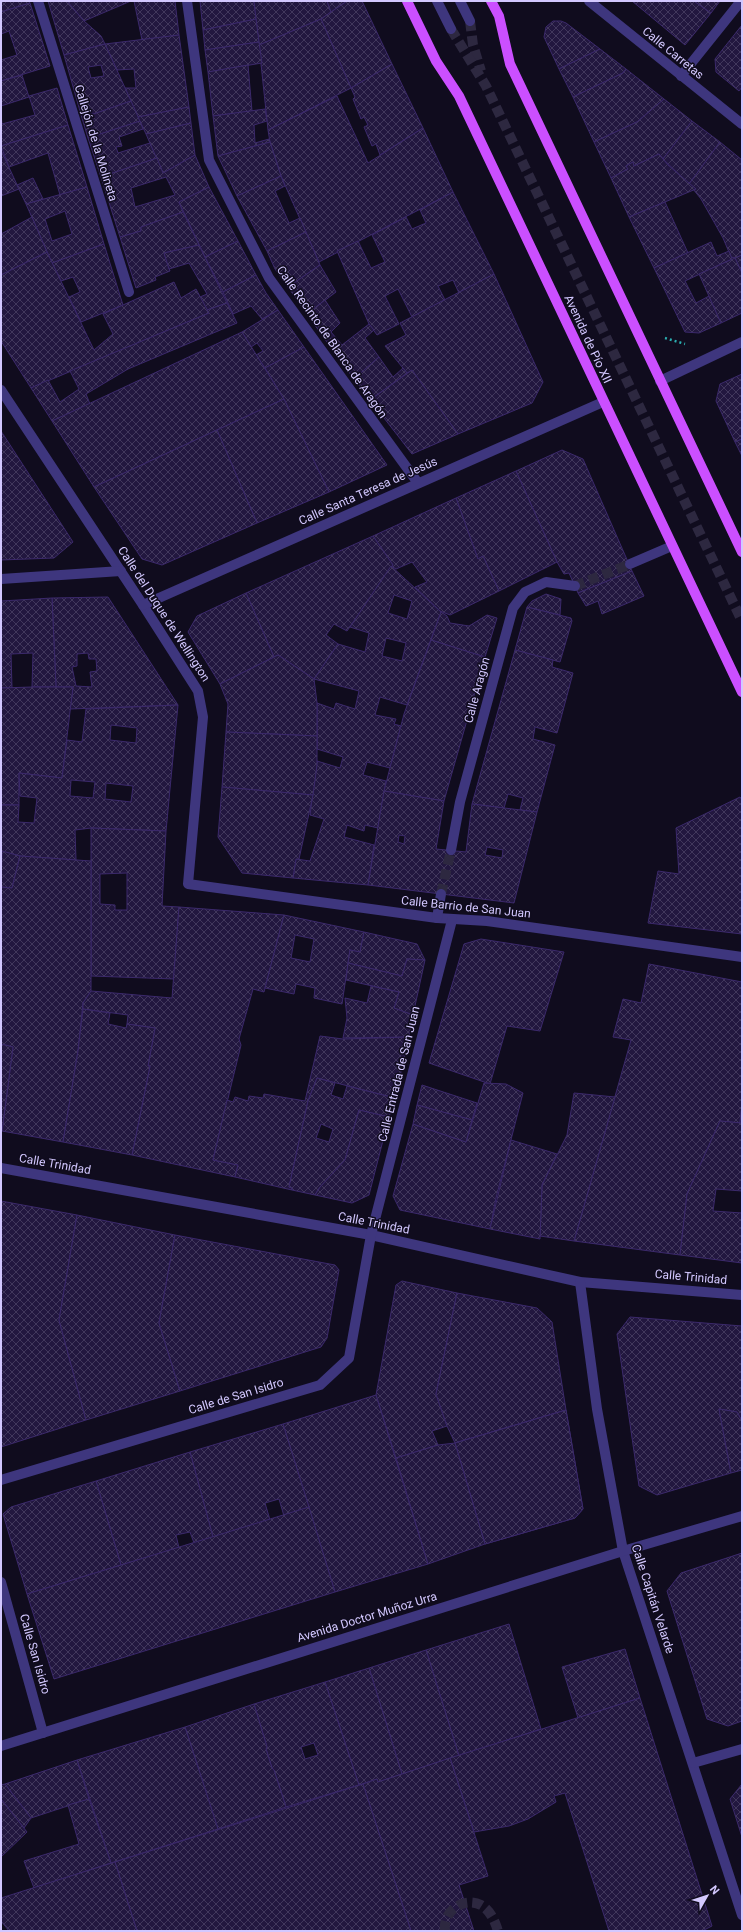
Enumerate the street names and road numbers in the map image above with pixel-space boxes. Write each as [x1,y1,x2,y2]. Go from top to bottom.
street label: Calle Carretas [639,24,707,82]
street label: Callejón de la Molineta [72,83,120,203]
street label: Calle Recinto de Blanca de Aragón [274,263,390,421]
street label: Avenida de Pío XII [561,293,615,385]
street label: Calle Santa Teresa de Jesús [297,454,439,528]
street label: Calle del Duque de Wellington [115,544,213,684]
street label: Calle Aragón [461,655,493,725]
street label: Calle Barrio de San Juan [401,893,531,921]
street label: Calle Entrada de San Juan [375,1005,423,1143]
street label: Calle Trinidad [18,1151,92,1177]
street label: Calle Trinidad [337,1209,411,1237]
street label: Calle Trinidad [654,1267,728,1287]
street label: Calle de San Isidro [187,1375,285,1417]
street label: Calle Capitán Velarde [629,1543,677,1655]
street label: Avenida Doctor Muñoz Urra [295,1589,439,1645]
street label: Calle San Isidro [17,1612,53,1696]

